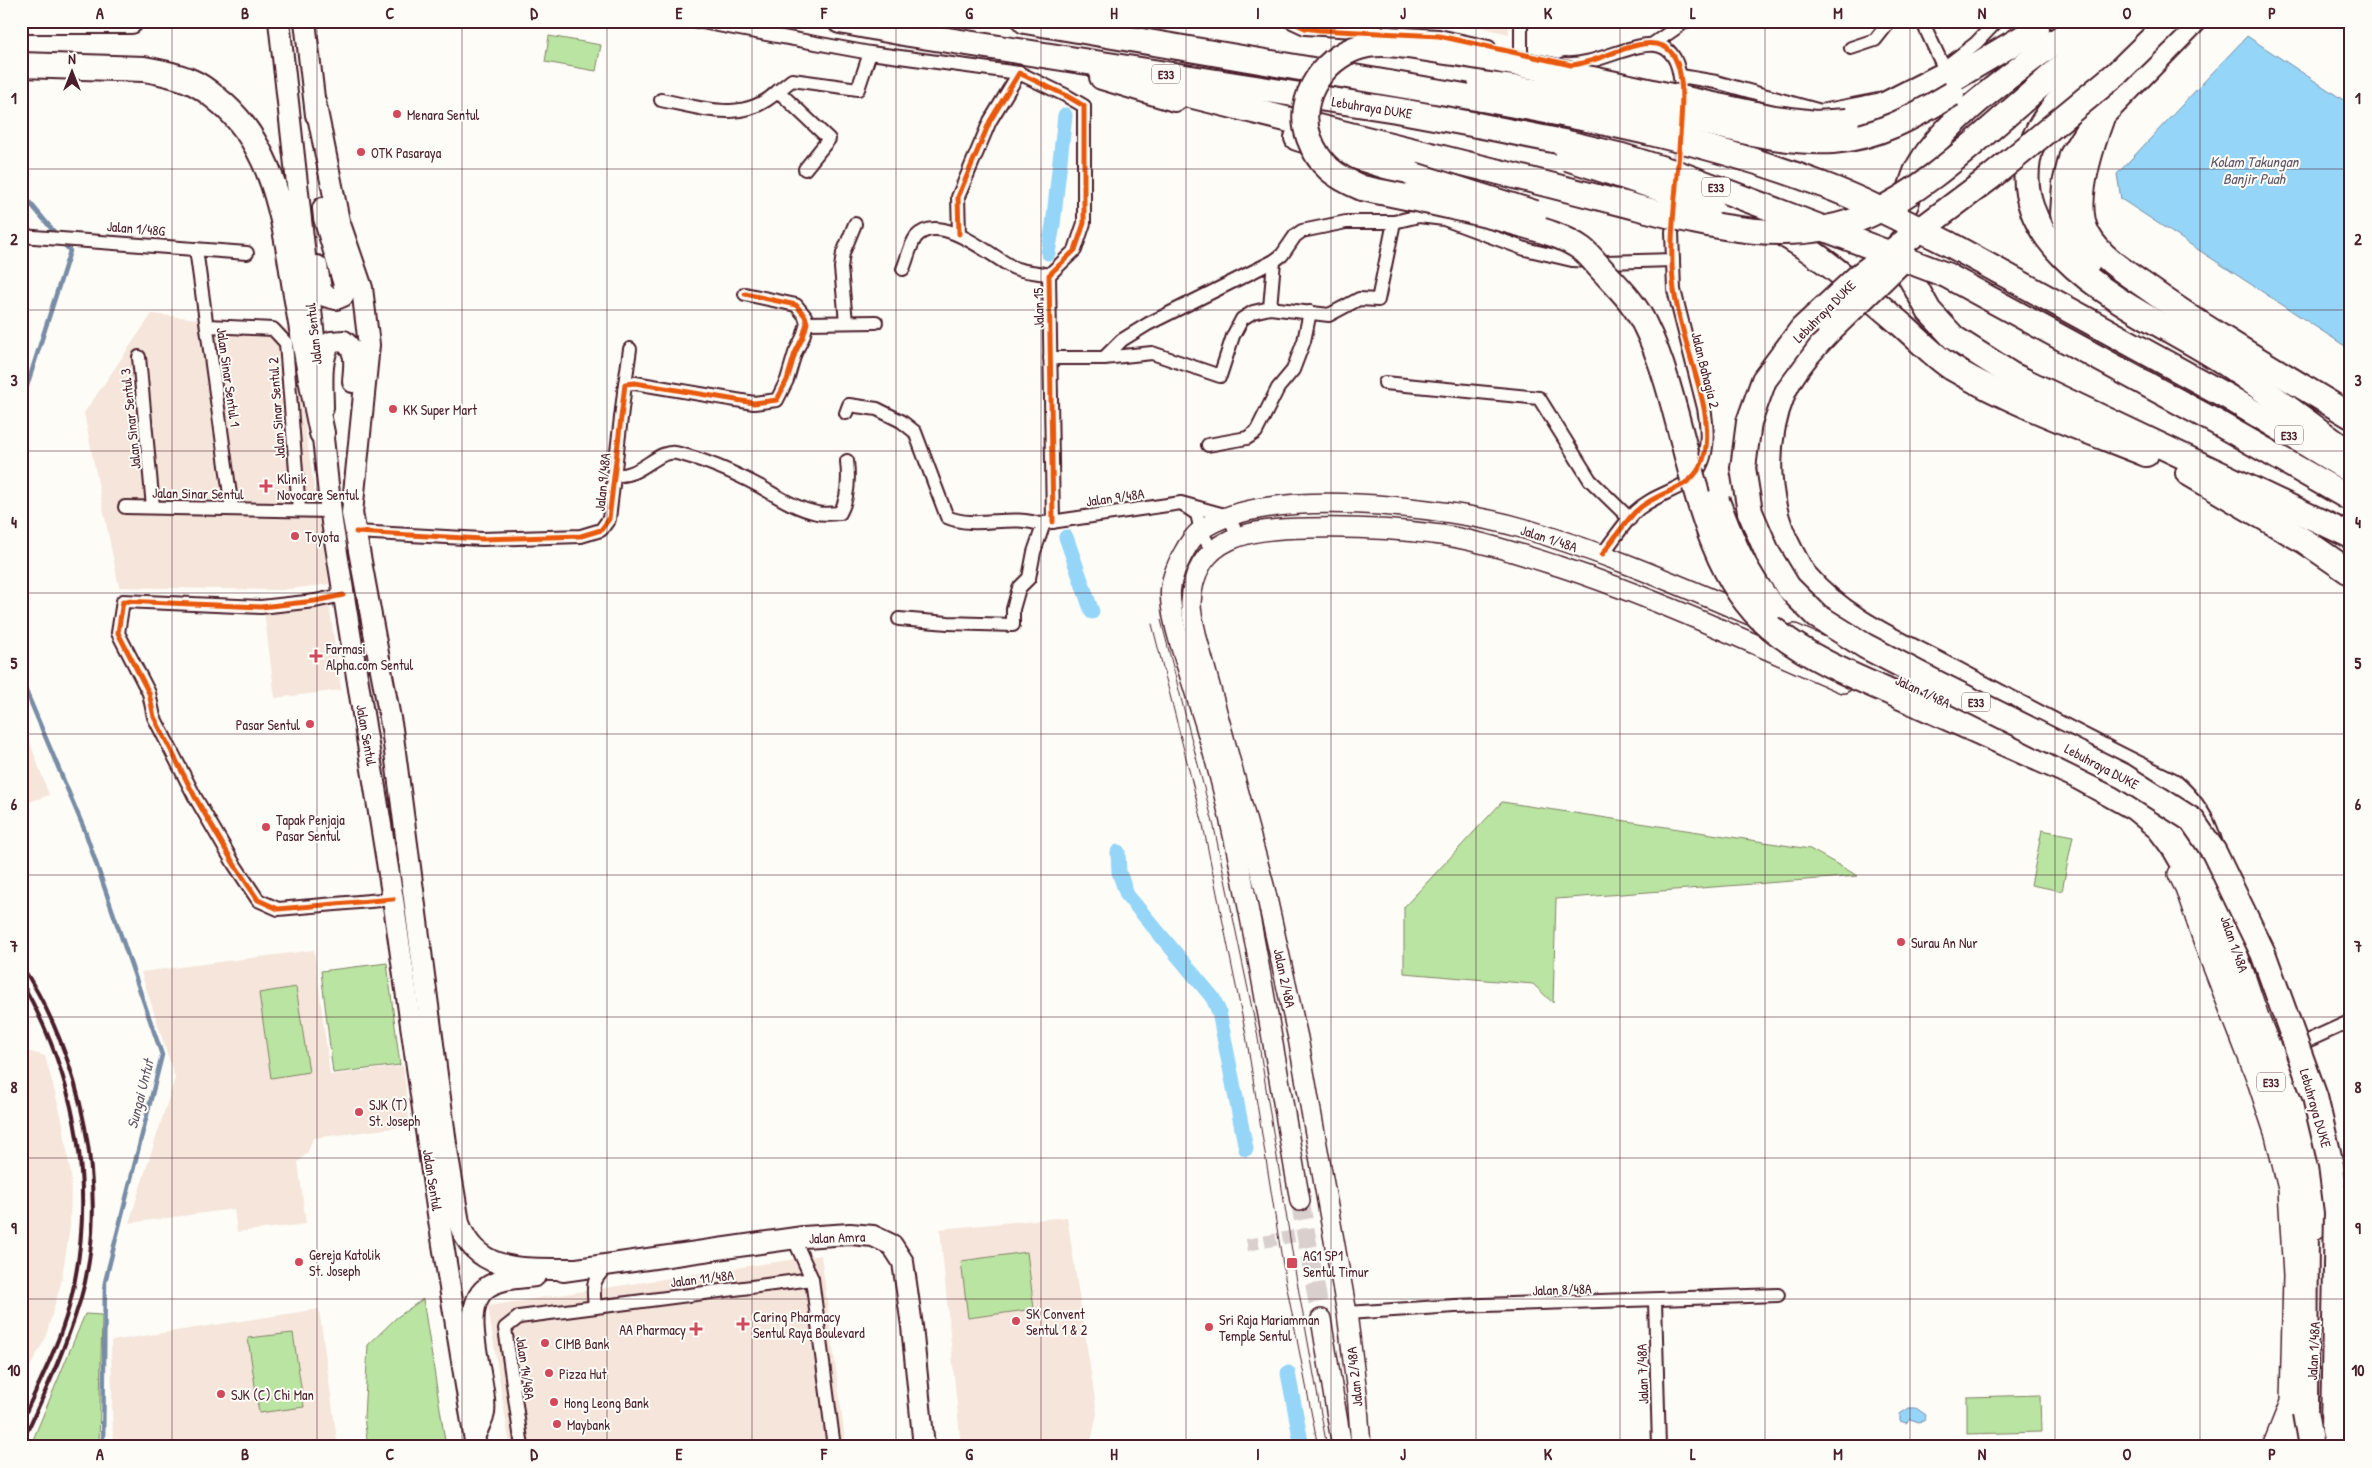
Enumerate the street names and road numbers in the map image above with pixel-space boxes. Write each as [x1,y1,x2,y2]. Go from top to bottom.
road number: E33 [1152,64,1180,84]
street label: Lebuhraya DUKE [1330,91,1414,124]
road number: E33 [1702,178,1730,196]
street label: Jalan 1/48G [106,216,166,240]
street label: Lebuhraya DUKE [1789,276,1860,347]
street label: Jalan 15 [1028,288,1048,328]
street label: Jalan Sentul [300,302,326,366]
street label: Jalan Sinar Sentul 1 [213,326,245,428]
street label: Jalan Bahagia 2 [1686,330,1725,411]
street label: Jalan Sinar Sentul 2 [263,356,289,459]
street label: Jalan Sinar Sentul 3 [115,368,145,470]
road number: E33 [2275,426,2303,444]
street label: Jalan 9/48A [589,452,615,512]
street label: Jalan Sinar Sentul [152,483,244,503]
street label: Jalan 9/48A [1085,483,1146,510]
street label: Jalan 1/48A [1518,520,1580,556]
street label: Jalan 1/48A [1892,670,1954,712]
road number: E33 [1962,692,1990,712]
street label: Jalan Sentul [352,703,382,767]
street label: Lebuhraya DUKE [2061,739,2142,794]
street label: Jalan 1/48A [2216,913,2254,975]
street label: Jalan 2/48A [1269,947,1301,1010]
street label: Lebuhraya DUKE [2295,1066,2336,1150]
road number: E33 [2257,1072,2285,1092]
street label: Jalan Sentul [419,1148,447,1212]
street label: Jalan Amra [808,1226,866,1247]
street label: Jalan 11/48A [669,1265,735,1291]
street label: Jalan 8/48A [1532,1278,1592,1300]
street label: Jalan 1/48A [2302,1321,2324,1381]
street label: Jalan 14/48A [512,1335,540,1401]
street label: Jalan 7/48A [1631,1343,1653,1405]
street label: Jalan 2/48A [1341,1346,1367,1408]

